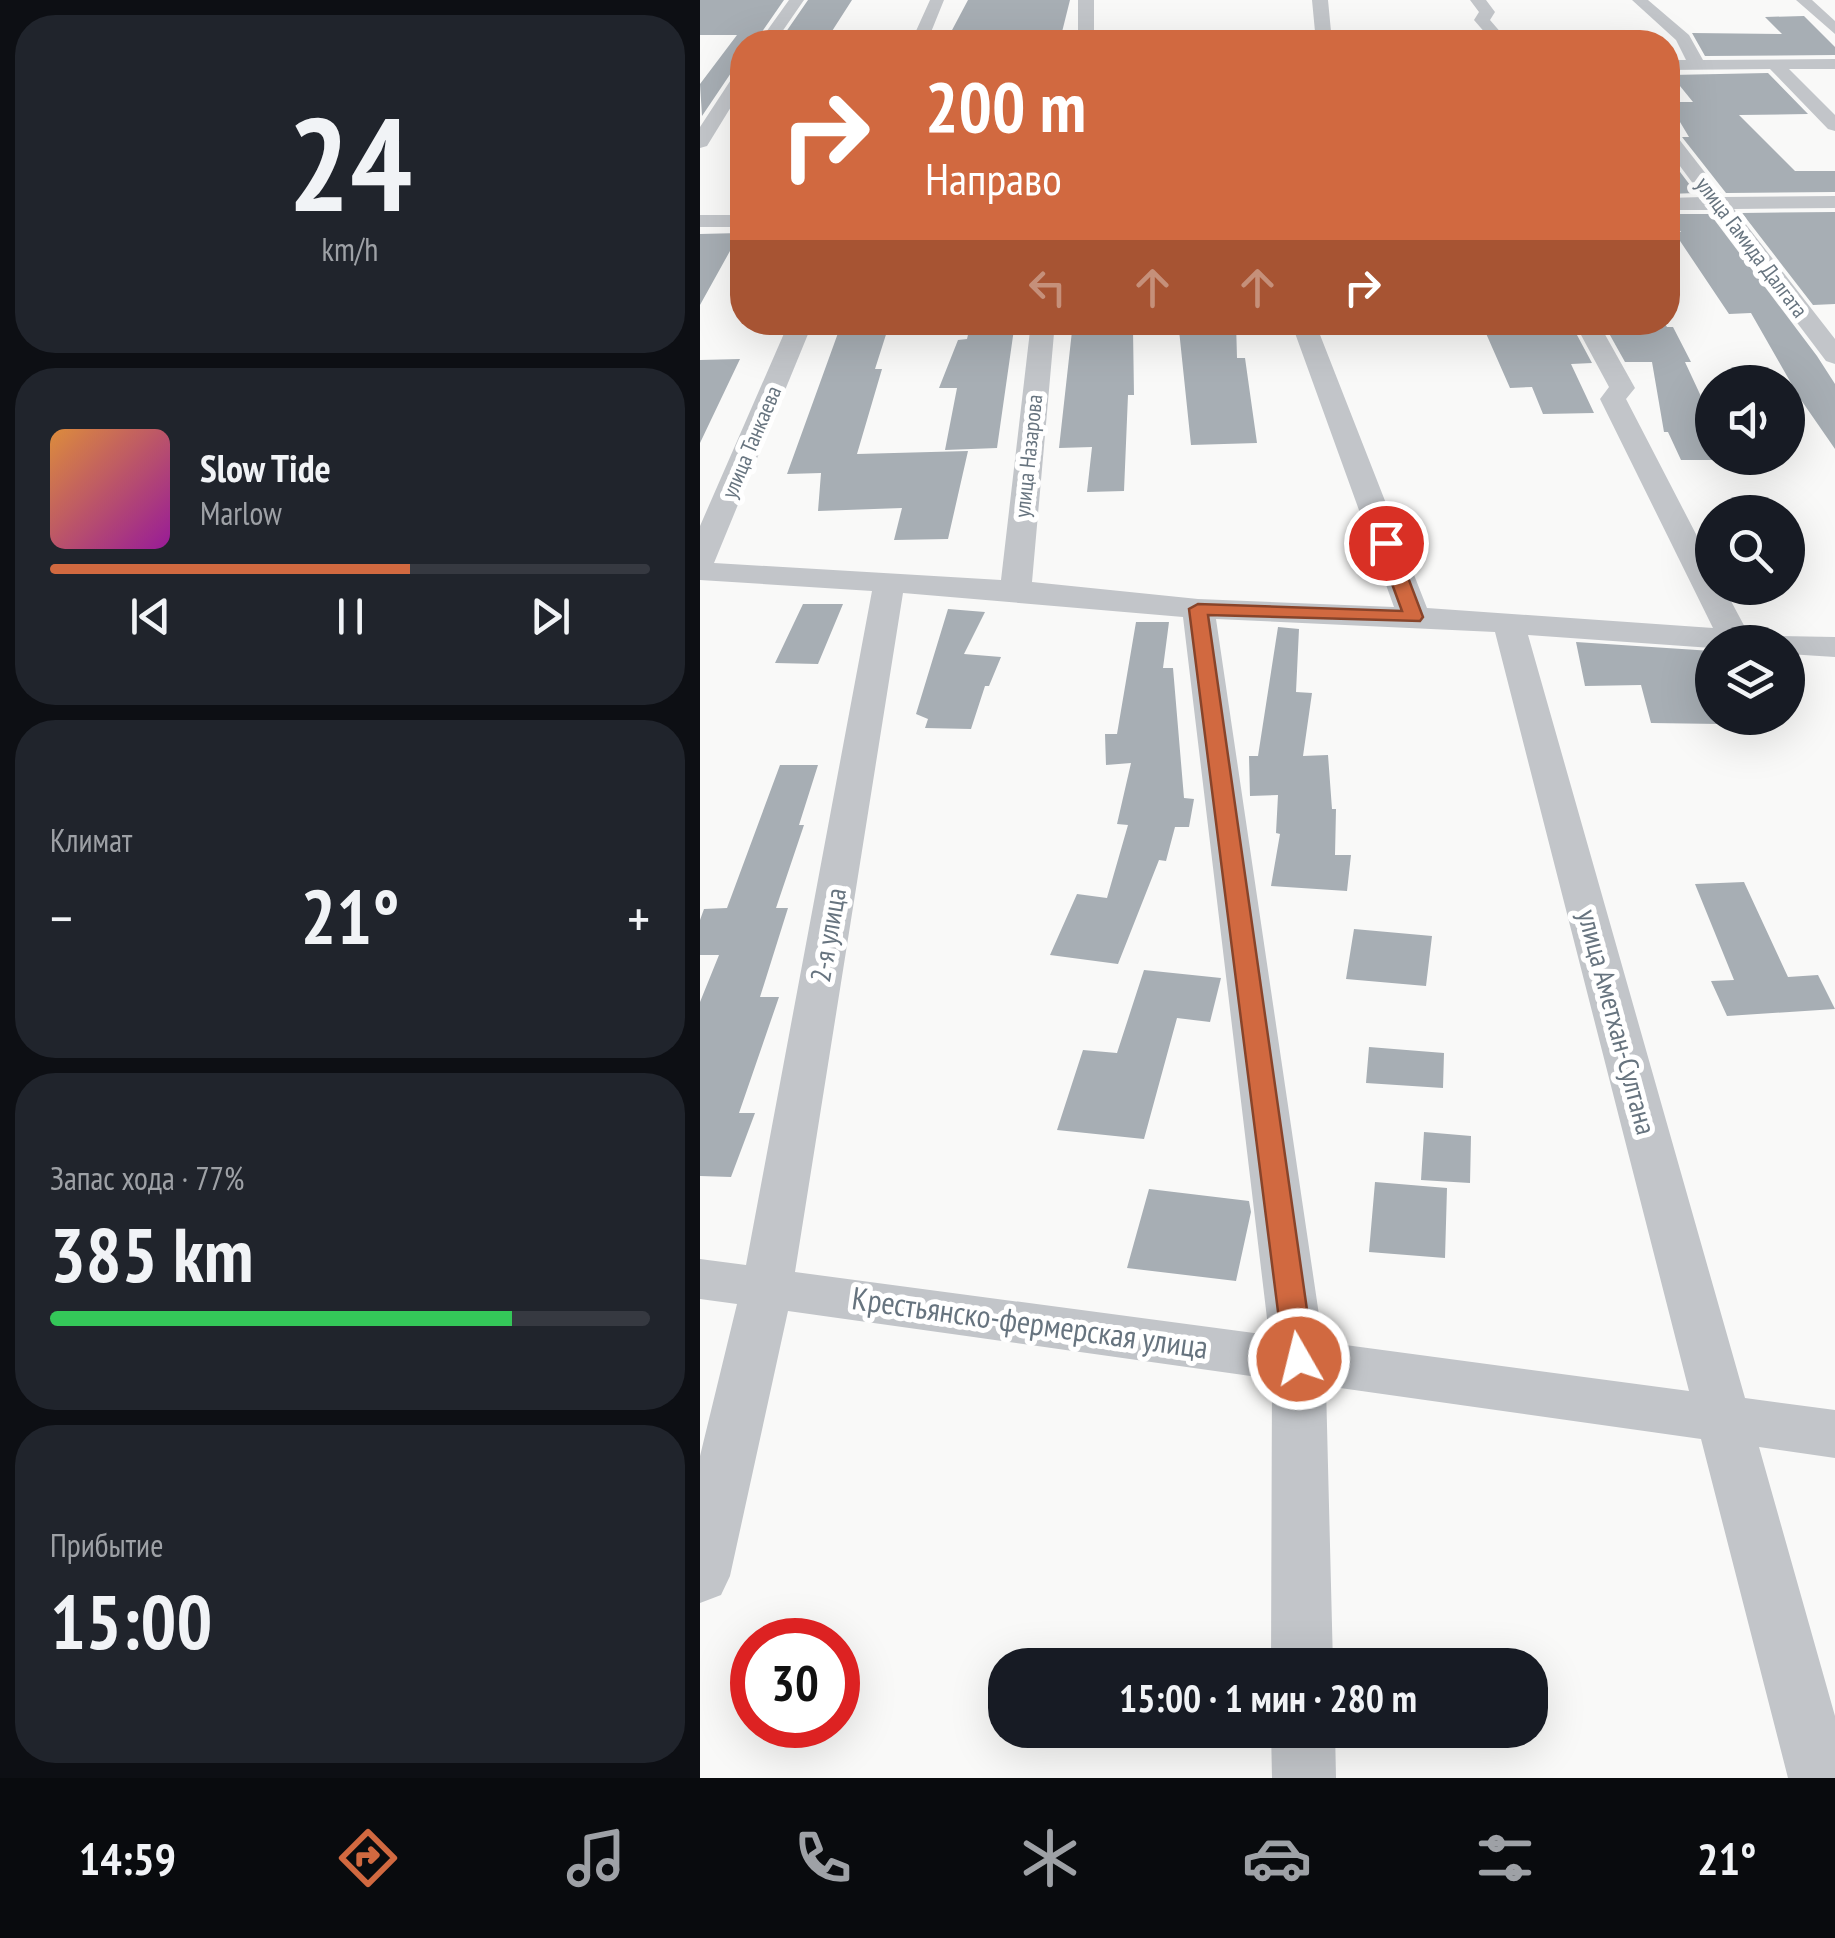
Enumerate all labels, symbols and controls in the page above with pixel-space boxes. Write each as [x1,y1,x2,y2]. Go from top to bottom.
text: 200 m [925,61,1086,151]
icon: right [760,70,890,200]
text: 24 [288,79,412,247]
text: Направо [925,149,1062,207]
street label: улица Гамида Далгата [1690,171,1814,323]
text: km/h [322,228,378,270]
icon: left [1020,260,1075,315]
icon: ahead [1125,260,1180,315]
icon: ahead [1230,260,1285,315]
icon: right [1335,260,1390,315]
map controls [1695,365,1805,735]
button: sound [1695,365,1805,475]
street label: улица Танкаева [715,382,787,502]
street label: улица Назарова [1008,393,1048,519]
text: Slow Tide [200,443,331,492]
text: Marlow [200,492,282,534]
button: search [1695,495,1805,605]
pin [1344,501,1429,586]
icon: arrive [1359,516,1414,571]
icon: previous [123,589,178,644]
icon: pause [323,589,378,644]
icon: next [523,589,578,644]
button: layers [1695,625,1805,735]
text: Климат [50,819,132,861]
text: 21° [300,868,400,965]
text: − [50,882,73,953]
text: + [627,882,650,953]
street label: 2-я улица [801,885,854,985]
street label: улица Аметхан-Султана [1570,905,1665,1138]
text: Запас хода · 77% [50,1157,244,1199]
text: 385 km [50,1206,254,1303]
street label: Крестьянско-фермерская улица [850,1276,1211,1368]
position arrow [1247,1307,1351,1411]
text: Прибытие [50,1524,163,1566]
text: 15:00 [50,1573,212,1670]
speed limit sign: 30 [730,1618,860,1748]
text: 15:00 · 1 мин · 280 m [1119,1673,1417,1722]
icon: directions [333,1823,403,1893]
icon: music [561,1823,631,1893]
icon: phone [788,1823,858,1893]
icon: climate [1015,1823,1085,1893]
icon: car [1242,1823,1312,1893]
icon: filters [1470,1823,1540,1893]
text: 14:59 [79,1829,176,1887]
text: 21° [1697,1829,1756,1887]

